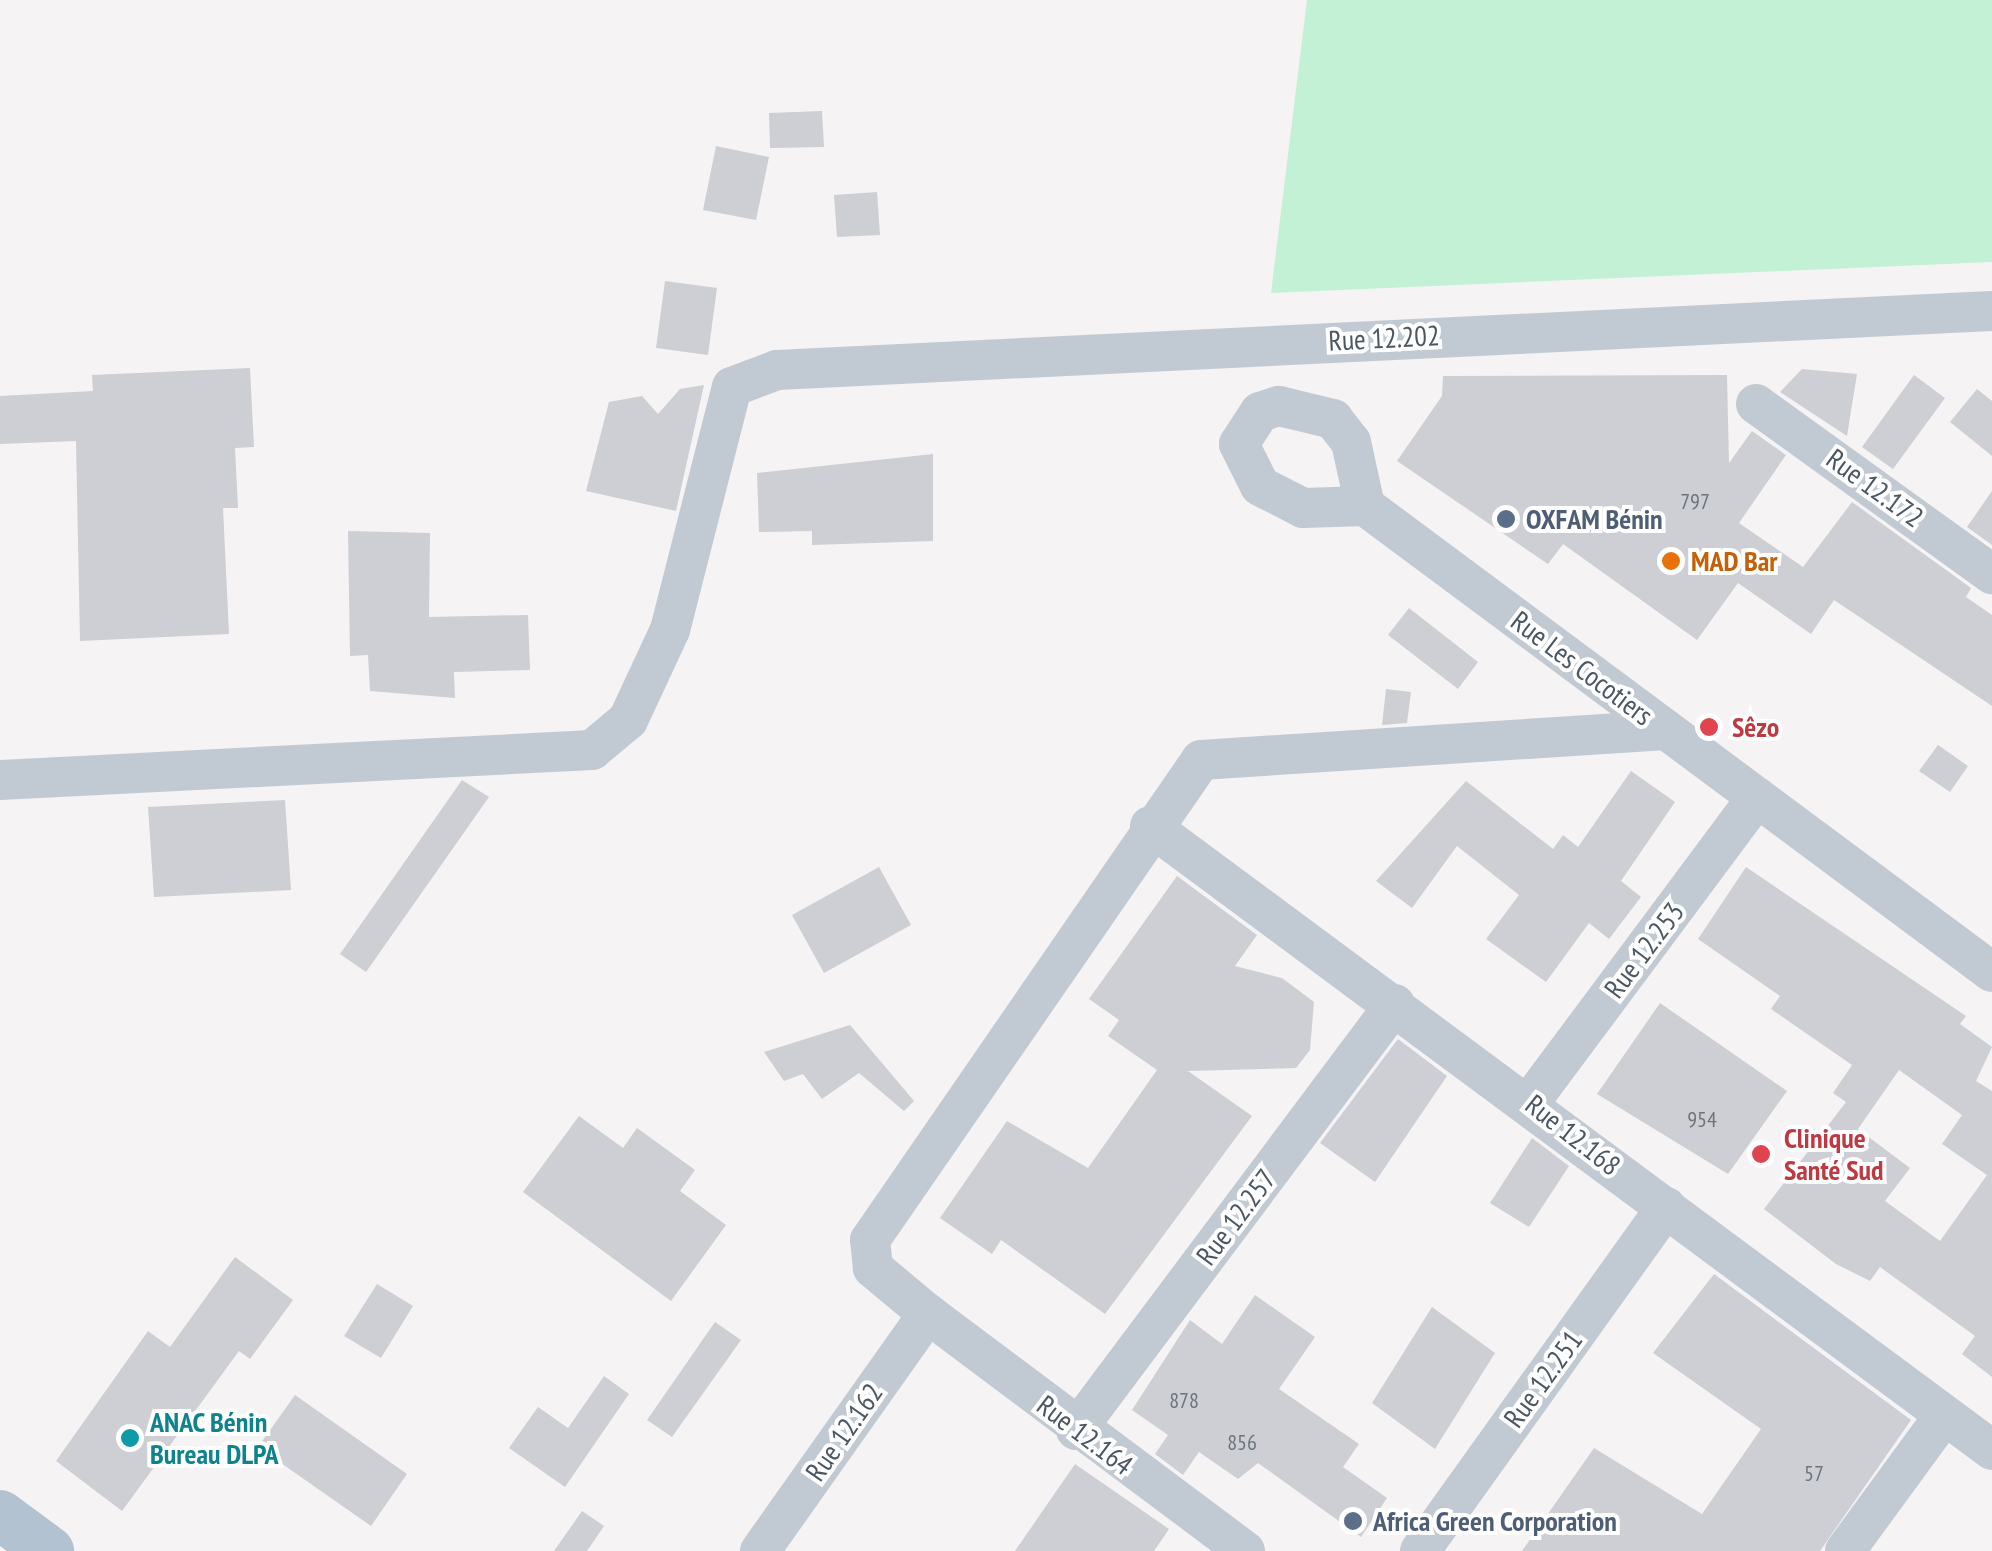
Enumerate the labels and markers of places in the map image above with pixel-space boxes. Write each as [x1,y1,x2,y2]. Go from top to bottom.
place label: OXFAM Bénin [1526,502,1663,536]
marker: OXFAM Bénin [1495,508,1517,530]
place label: MAD Bar [1691,544,1778,578]
marker: MAD Bar [1660,550,1682,572]
place label: Sêzo [1732,710,1779,744]
marker: Sêzo [1696,714,1722,740]
place label: Clinique Santé Sud [1784,1121,1884,1187]
marker: Clinique Santé Sud [1748,1141,1774,1167]
place label: ANAC Bénin Bureau DLPA [150,1405,279,1471]
marker: ANAC Bénin Bureau DLPA [119,1427,141,1449]
place label: Africa Green Corporation [1373,1504,1618,1538]
marker: Africa Green Corporation [1342,1510,1364,1532]

